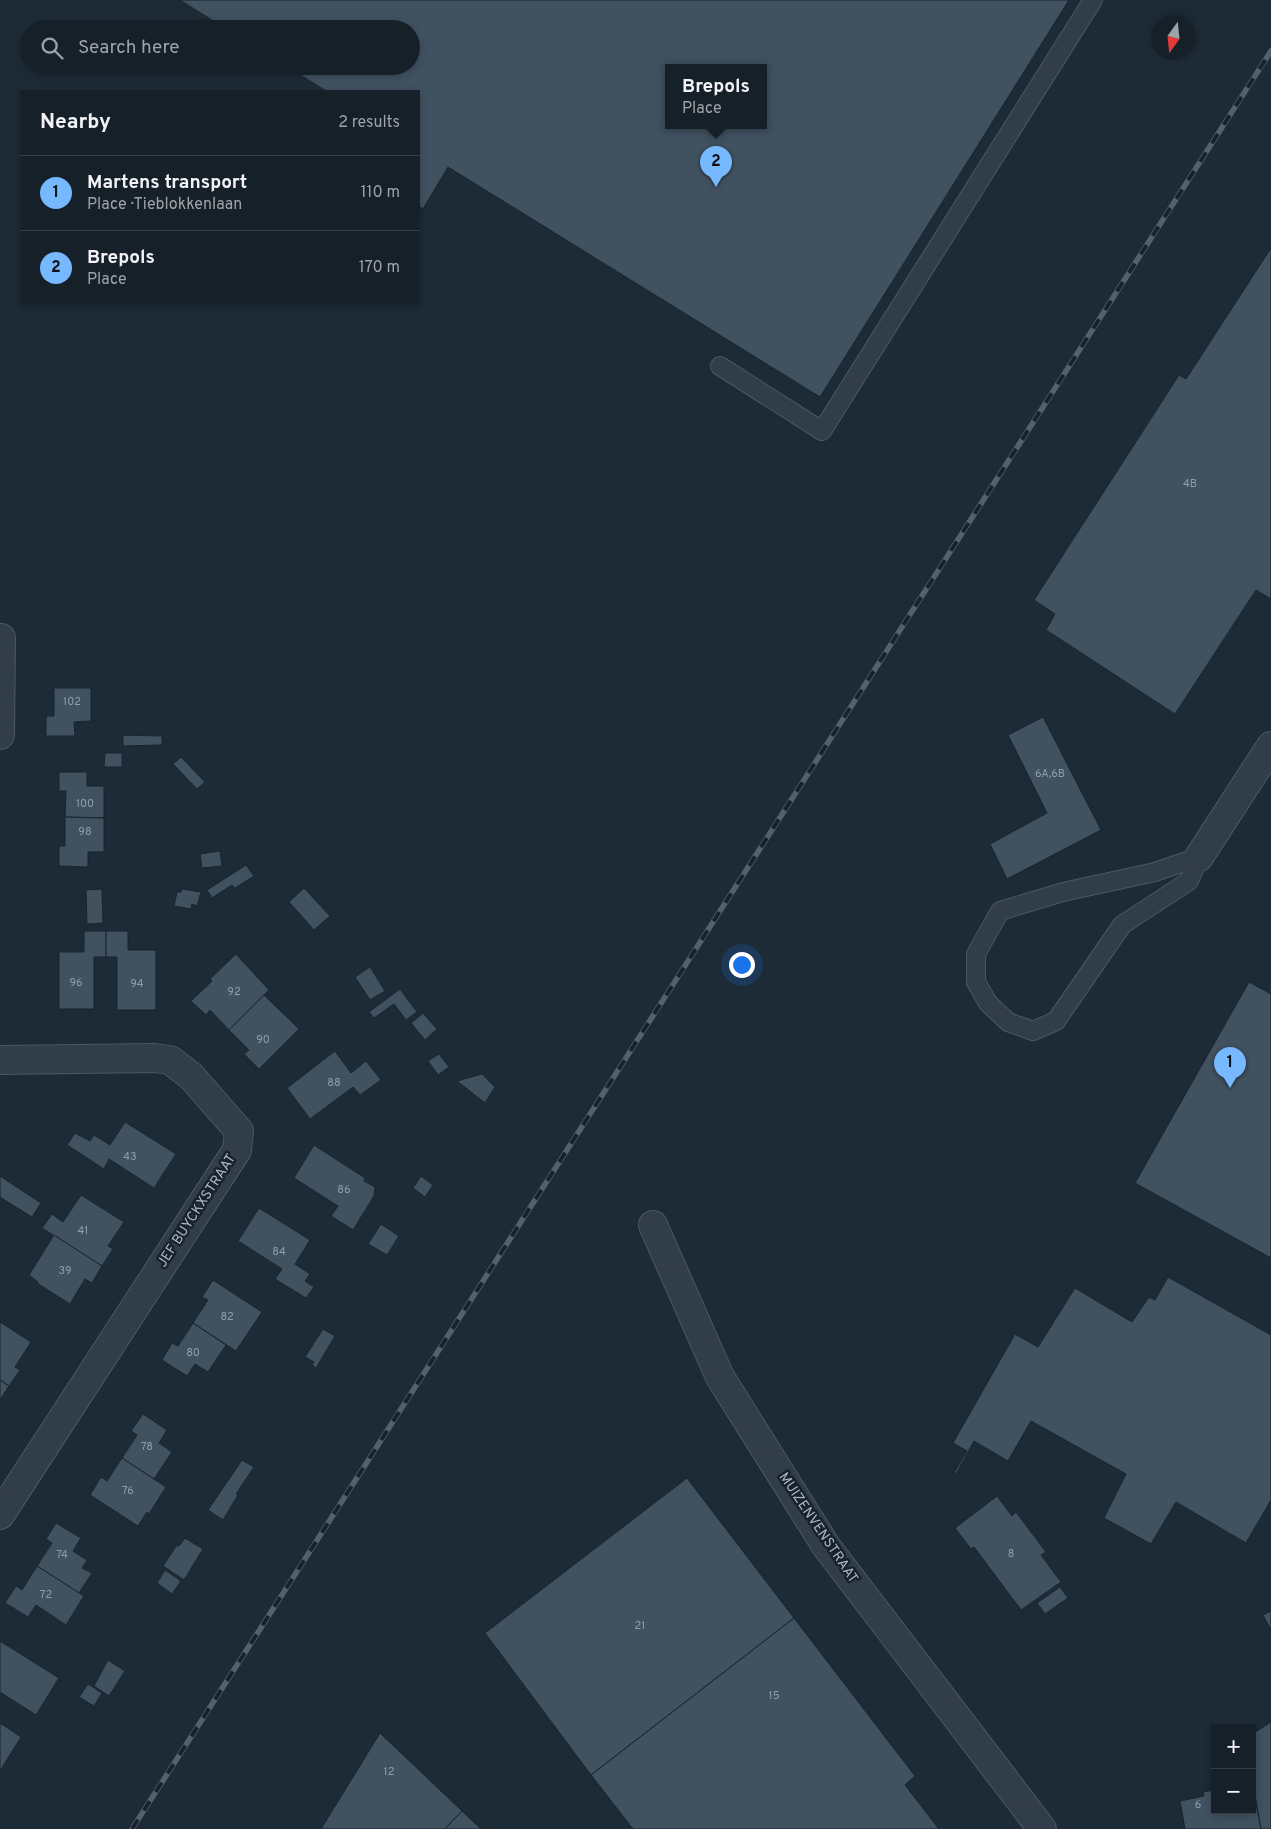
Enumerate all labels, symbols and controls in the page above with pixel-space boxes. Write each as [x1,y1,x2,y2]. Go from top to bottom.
north arrow [1151,15,1196,60]
search box [20,20,420,75]
icon: search [38,34,66,62]
text: Search here [78,36,180,60]
popup [665,64,767,129]
text: Brepols [682,75,750,99]
text: Place [682,99,722,119]
text: Nearby [40,109,111,136]
text: 2 results [338,113,400,133]
pin: 2 [700,146,732,187]
text: Martens transport [87,171,247,195]
text: 1 [53,183,59,203]
text: 110 m [360,183,400,203]
text: Place · Tieblokkenlaan [87,195,242,215]
text: Brepols [87,246,155,270]
text: 2 [51,258,61,278]
text: 170 m [359,258,400,278]
text: Place [87,270,127,290]
house number: 4B [1183,477,1197,491]
house number: 102 [63,695,81,709]
house number: 6A,6B [1035,767,1065,781]
house number: 100 [76,797,94,811]
house number: 98 [78,825,92,839]
your location [729,952,755,978]
house number: 96 [69,976,83,990]
house number: 94 [130,977,144,991]
house number: 92 [227,985,241,999]
house number: 90 [256,1033,270,1047]
pin: 1 [1214,1047,1246,1088]
house number: 88 [327,1076,341,1090]
house number: 43 [123,1150,137,1164]
street label: JEF BUYCKXSTRAAT [154,1151,240,1271]
house number: 86 [337,1183,351,1197]
house number: 41 [78,1224,88,1238]
house number: 84 [272,1245,286,1259]
house number: 39 [59,1264,71,1278]
house number: 82 [220,1310,234,1324]
house number: 80 [186,1346,200,1360]
house number: 78 [141,1440,153,1454]
street label: MUIZENVENSTRAAT [775,1470,861,1586]
house number: 76 [122,1484,134,1498]
house number: 8 [1008,1547,1014,1561]
house number: 74 [56,1548,68,1562]
house number: 72 [40,1588,52,1602]
house number: 21 [635,1619,645,1633]
house number: 15 [769,1689,780,1703]
map controls [1211,1724,1256,1814]
button: + [1211,1724,1256,1769]
house number: 12 [384,1765,394,1779]
button: − [1211,1769,1256,1814]
house number: 6 [1195,1798,1201,1812]

